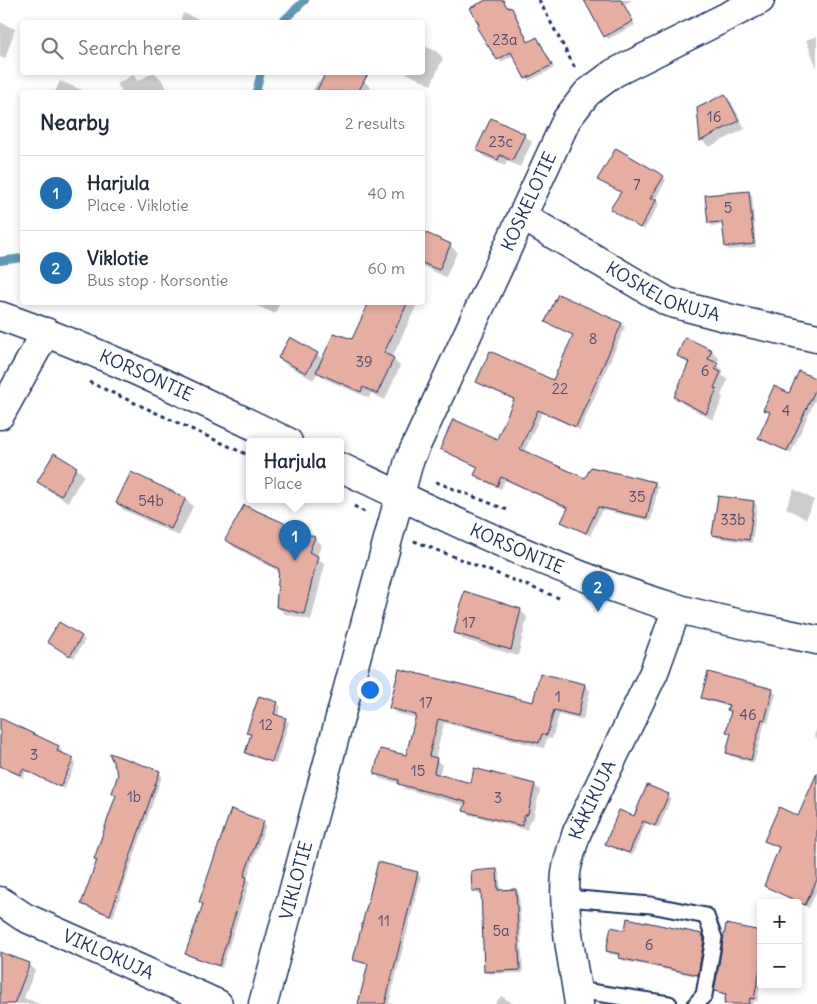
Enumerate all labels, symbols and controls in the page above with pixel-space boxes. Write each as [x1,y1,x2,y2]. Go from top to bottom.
search box [20,20,425,75]
house number: 23a [492,30,518,49]
icon: search [38,34,66,62]
text: Search here [78,36,181,60]
house number: 16 [707,107,721,126]
text: Nearby [40,109,110,136]
text: 2 results [345,113,405,133]
house number: 23c [489,132,514,151]
street label: KOSKELOTIE [496,148,561,255]
text: Harjula [87,171,150,195]
house number: 7 [633,175,641,194]
text: 1 [53,183,59,203]
text: 40 m [367,183,405,203]
text: Place · Viklotie [87,195,189,215]
house number: 5 [724,198,732,217]
text: Viklotie [87,246,149,270]
street label: KOSKELOKUJA [602,256,722,326]
text: 2 [52,258,60,278]
text: 60 m [367,258,405,278]
text: Bus stop · Korsontie [87,270,228,290]
house number: 8 [589,329,597,348]
street label: KORSONTIE [96,344,197,406]
house number: 39 [355,352,373,371]
house number: 6 [701,361,709,380]
house number: 22 [552,379,568,398]
house number: 4 [782,401,791,420]
popup [246,438,344,503]
text: Harjula [264,449,326,473]
text: Place [264,473,302,493]
house number: 35 [628,487,646,506]
house number: 54b [138,491,164,510]
house number: 33b [720,510,746,529]
street label: KORSONTIE [466,518,568,579]
pin: 1 [279,520,311,561]
pin: 2 [582,571,614,612]
house number: 17 [462,613,476,632]
your location [357,677,383,703]
house number: 1 [555,687,561,706]
house number: 17 [419,693,433,712]
house number: 46 [739,705,757,724]
house number: 12 [259,715,273,734]
house number: 3 [30,745,38,764]
street label: KÄKIKUJA [563,756,621,842]
house number: 15 [411,761,425,780]
house number: 1b [127,787,141,806]
house number: 3 [494,788,502,807]
street label: VIKLOTIE [274,838,317,922]
map controls [757,899,802,989]
button: + [757,899,802,944]
house number: 11 [378,911,390,930]
house number: 5a [492,921,510,940]
street label: VIKLOKUJA [59,924,157,985]
house number: 6 [645,935,653,954]
button: − [757,944,802,989]

